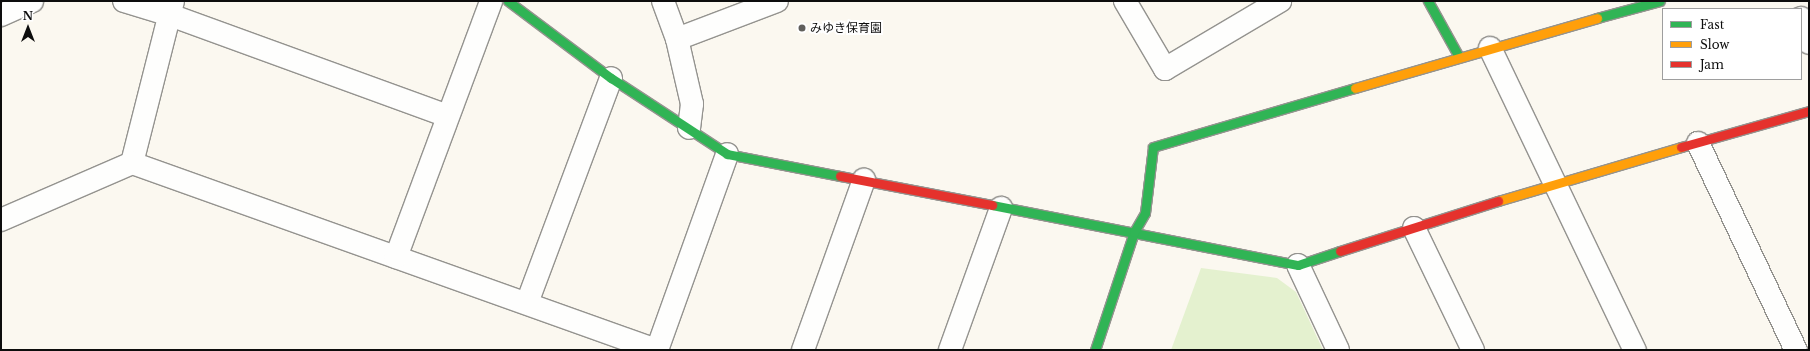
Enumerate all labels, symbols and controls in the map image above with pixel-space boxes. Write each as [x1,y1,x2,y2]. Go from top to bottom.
north arrow [8,8,48,48]
legend [1662,8,1802,80]
text: N [23,9,33,23]
text: Fast [1700,17,1724,32]
place label: みゆき保育園 [810,21,882,35]
marker: みゆき保育園 [797,23,807,33]
text: Slow [1700,37,1729,52]
text: Jam [1700,57,1724,72]

